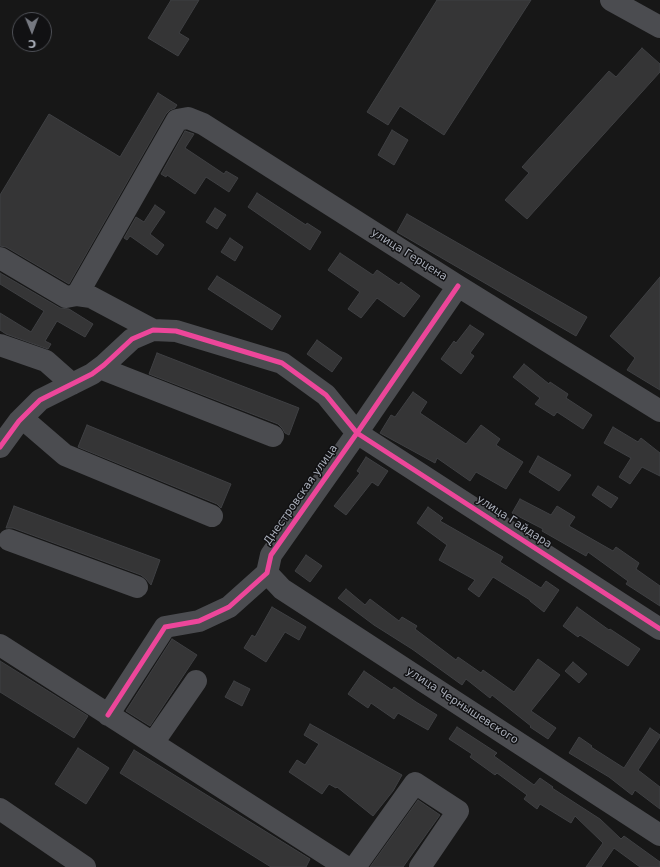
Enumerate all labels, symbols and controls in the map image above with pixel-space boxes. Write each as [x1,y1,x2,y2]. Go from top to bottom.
north arrow [12,12,52,52]
text: С [28,37,36,50]
street label: улица Герцена [369,226,449,284]
street label: Днестровская улица [261,442,341,548]
street label: улица Гайдара [474,493,554,551]
street label: улица Чернышевского [404,665,520,747]

